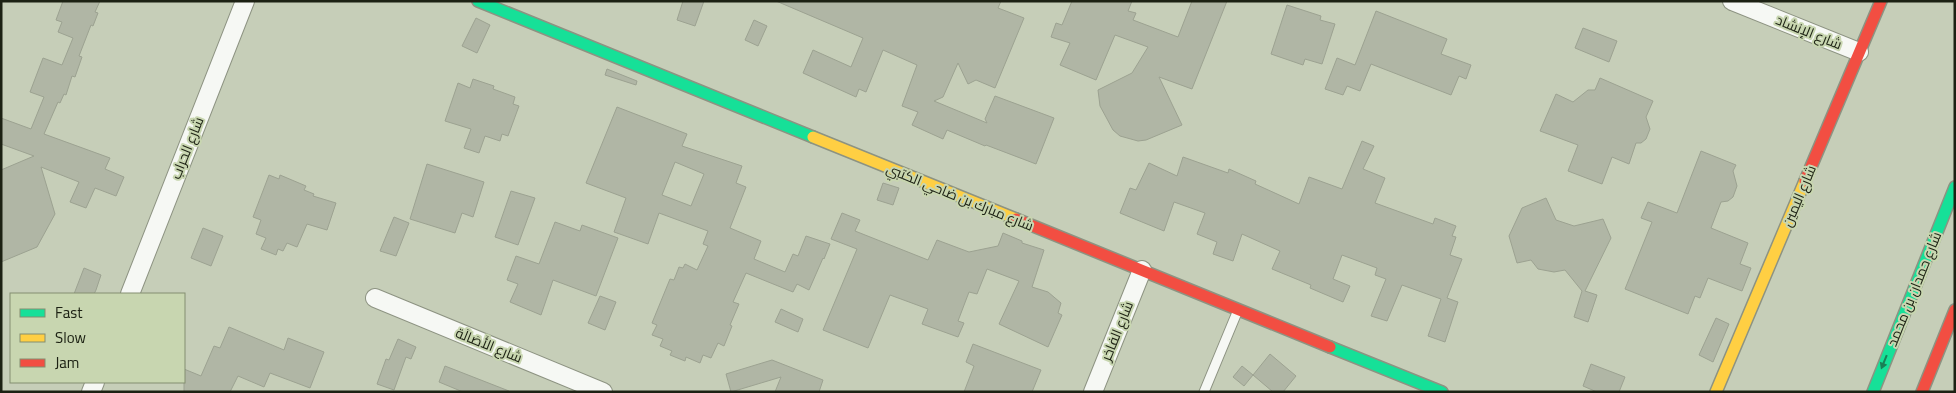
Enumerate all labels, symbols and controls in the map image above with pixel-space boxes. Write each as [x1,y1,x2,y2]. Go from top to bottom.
street label: شارع الإنشاد [1772,7,1846,57]
street label: شارع الحراب [163,113,211,183]
street label: شارع مبارك بن ضاحي الكتبي [882,156,1038,238]
street label: شارع اليمين [1774,161,1824,231]
street label: شارع حمدان بن محمد [1879,228,1949,350]
legend [10,293,185,383]
street label: شارع الفاخر [1093,297,1141,366]
text: Fast [55,298,83,327]
street label: شارع الأَصَالَة [451,320,527,370]
text: Slow [55,323,86,352]
text: Jam [55,348,79,377]
one-way arrow [1880,355,1888,369]

